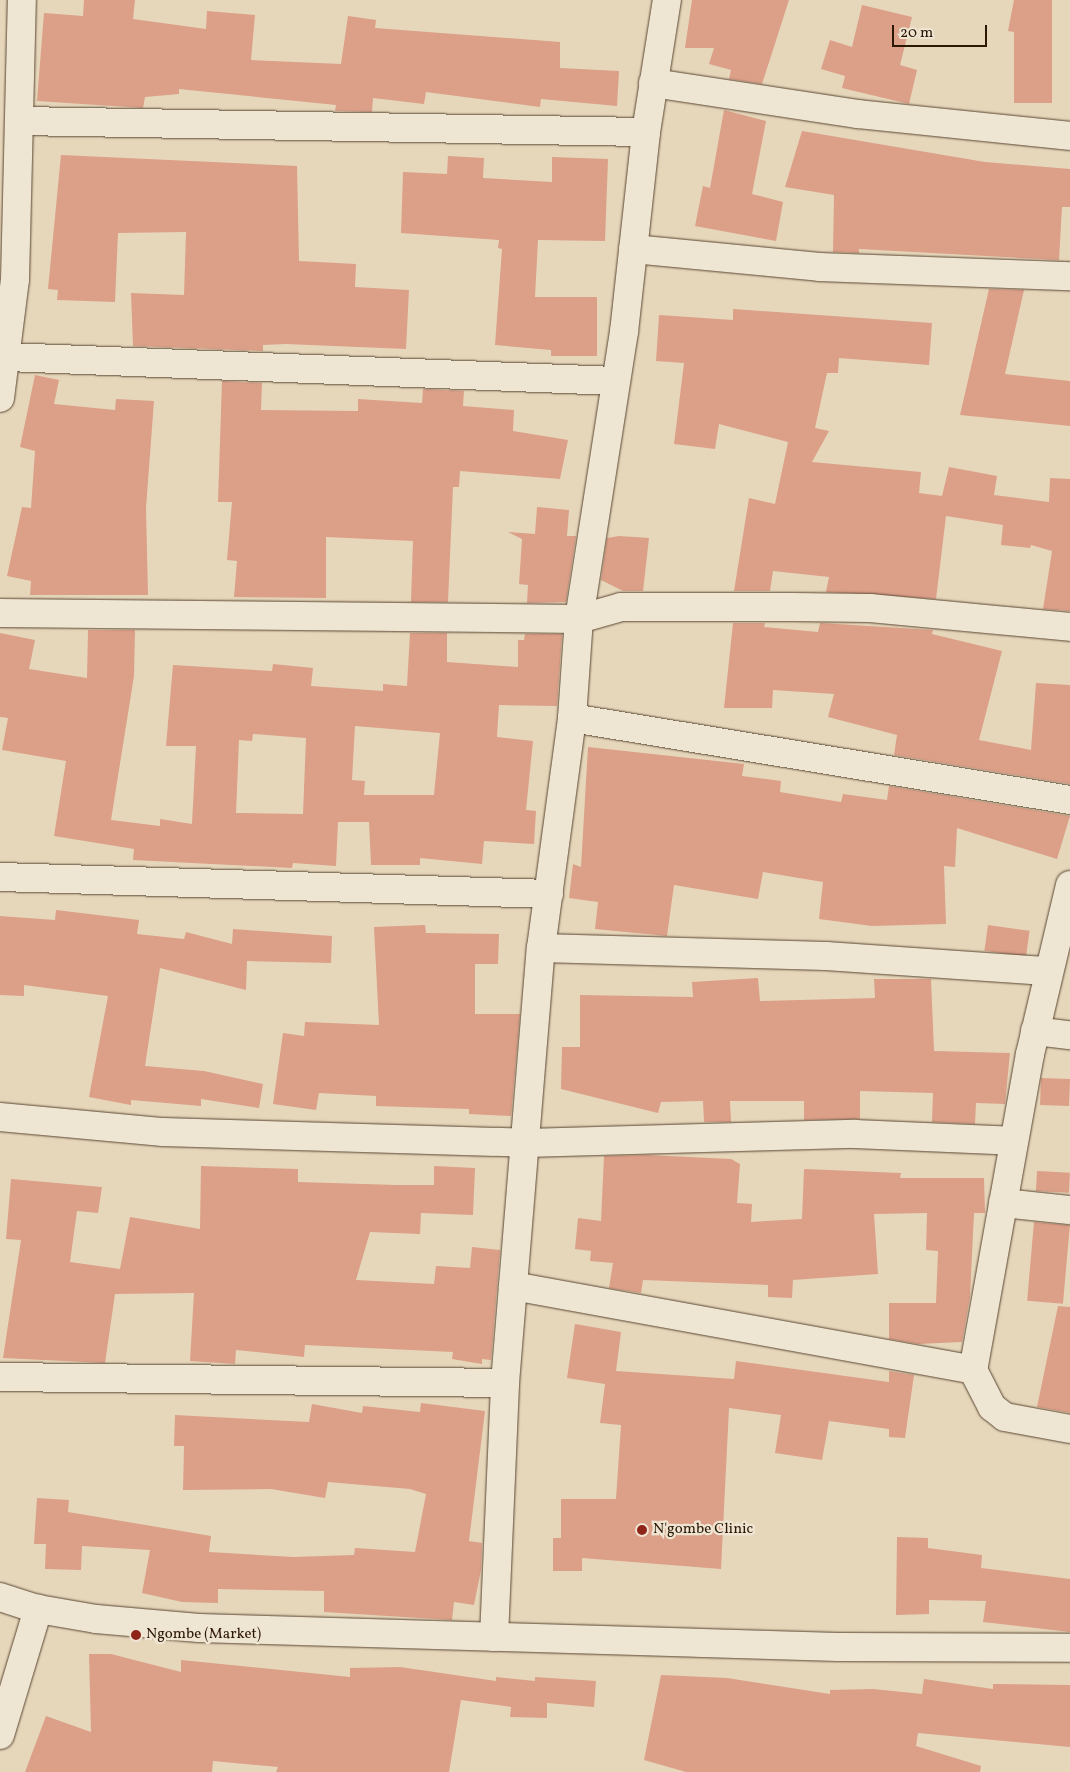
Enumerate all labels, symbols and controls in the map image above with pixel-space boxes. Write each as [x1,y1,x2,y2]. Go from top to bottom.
scale bar [895,15,990,47]
text: 20 m [900,23,933,44]
place label: N'gombe Clinic [653,1521,753,1539]
marker: N'gombe Clinic [635,1523,649,1537]
place label: Ngombe (Market) [146,1626,261,1644]
marker: Ngombe (Market) [130,1629,142,1641]

